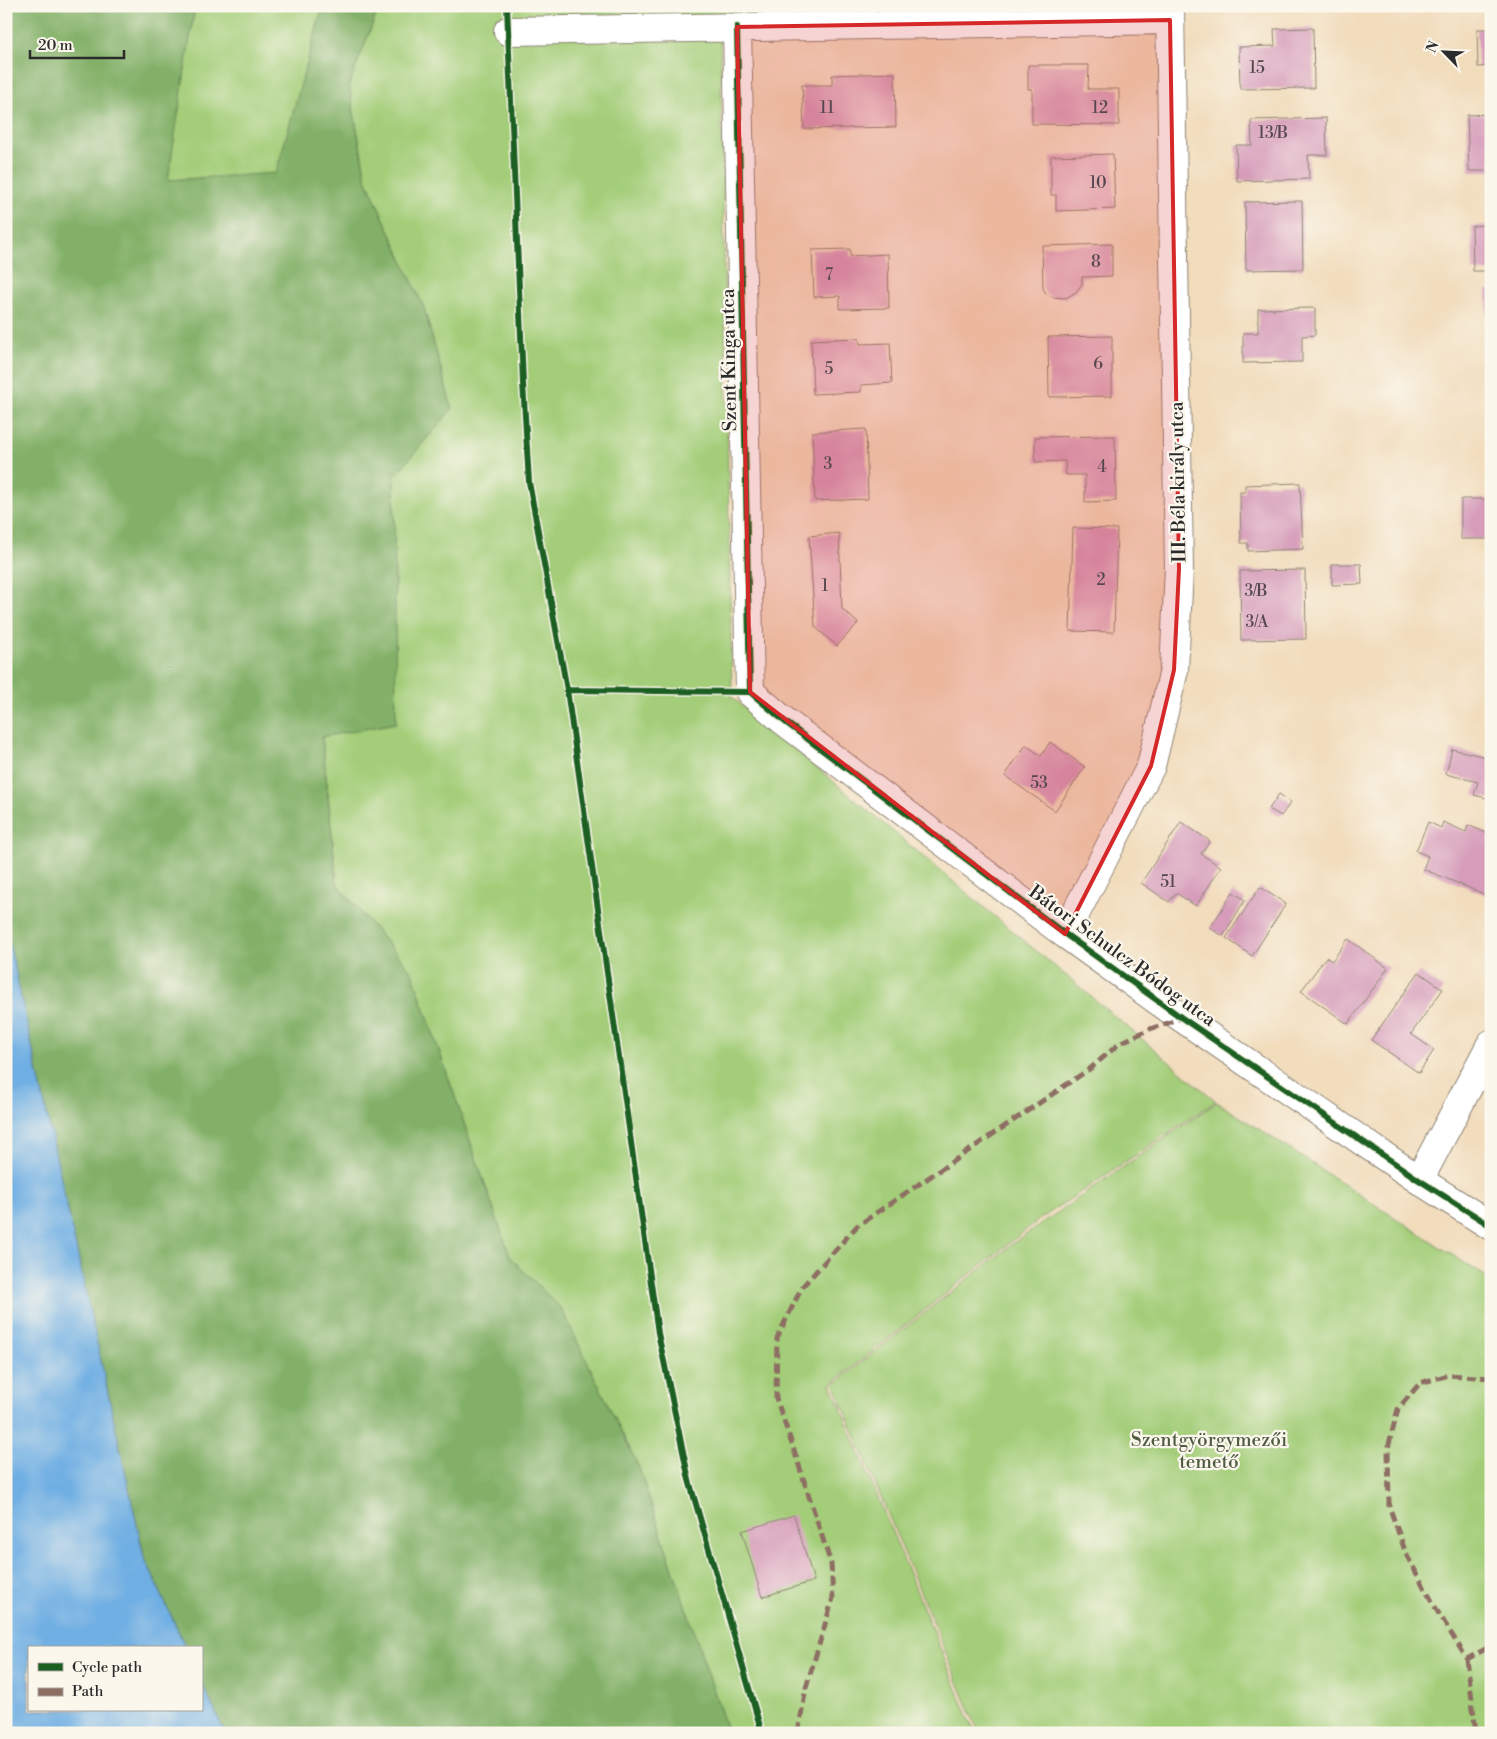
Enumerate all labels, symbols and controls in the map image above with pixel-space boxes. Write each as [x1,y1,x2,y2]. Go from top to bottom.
scale bar [30,28,124,60]
north arrow [1420,28,1470,78]
text: 20 m [38,36,73,55]
text: N [1423,38,1444,56]
house number: 15 [1249,58,1265,78]
house number: 11 [820,98,834,118]
house number: 12 [1092,98,1108,118]
house number: 13/B [1258,123,1288,143]
house number: 10 [1090,173,1107,193]
house number: 8 [1091,252,1101,272]
house number: 7 [825,265,833,285]
street label: Szent Kinga utca [716,288,742,432]
house number: 6 [1093,354,1103,374]
house number: 5 [825,359,834,379]
street label: III. Béla király utca [1165,401,1191,563]
house number: 3 [824,454,833,474]
house number: 4 [1097,457,1107,477]
house number: 2 [1096,570,1106,590]
house number: 1 [822,576,829,596]
house number: 3/B [1244,581,1268,601]
house number: 3/A [1246,612,1269,632]
house number: 53 [1030,773,1048,793]
house number: 51 [1160,872,1176,892]
street label: Bátori Schulcz Bódog utca [1023,879,1221,1032]
park label: Szentgyörgymezői temető [1131,1428,1287,1474]
legend [28,1646,202,1712]
text: Cycle path [72,1658,142,1677]
text: Path [72,1682,104,1701]

